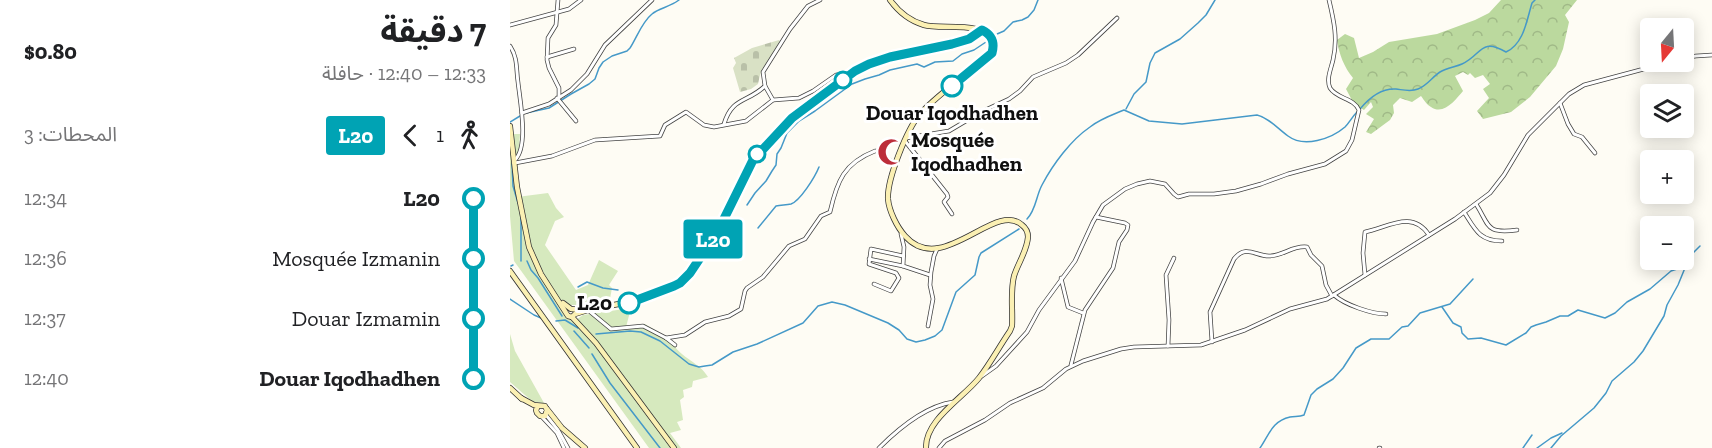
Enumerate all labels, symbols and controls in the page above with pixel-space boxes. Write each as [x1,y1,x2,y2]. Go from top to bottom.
text: 7 دقيقة [380,11,486,50]
north arrow [1640,18,1694,72]
map controls [1640,18,1694,270]
text: $0.80 [24,38,77,65]
text: 12:33 – 12:40 · حافلة [322,61,486,85]
unlabelled marker [834,71,852,89]
marker: Douar Iqodhadhen [941,75,963,97]
button: layers [1640,84,1694,138]
place label: Douar Iqodhadhen [866,100,1039,125]
icon: back [394,119,427,152]
icon: walk [453,119,486,152]
text: المحطات: 3 [24,122,117,146]
text: L20 [338,123,373,148]
text: 1 [436,123,444,147]
place label: Mosquée Iqodhadhen [911,127,1023,176]
mosque icon: Mosquée Iqodhadhen [876,137,906,167]
unlabelled marker [748,145,766,163]
button: + [1640,150,1694,204]
text: L20 [403,185,440,212]
text: 12:34 [24,186,67,210]
button: − [1640,216,1694,270]
line badge: L20 [678,220,748,258]
text: L20 [695,227,731,252]
text: Mosquée Izmanin [272,245,440,272]
text: 12:36 [24,246,67,270]
place label: L20 [577,290,612,315]
marker: L20 [618,292,640,314]
text: Douar Izmamin [292,305,440,332]
text: 12:37 [24,306,66,330]
text: Douar Iqodhadhen [259,365,440,392]
text: 12:40 [24,366,69,390]

